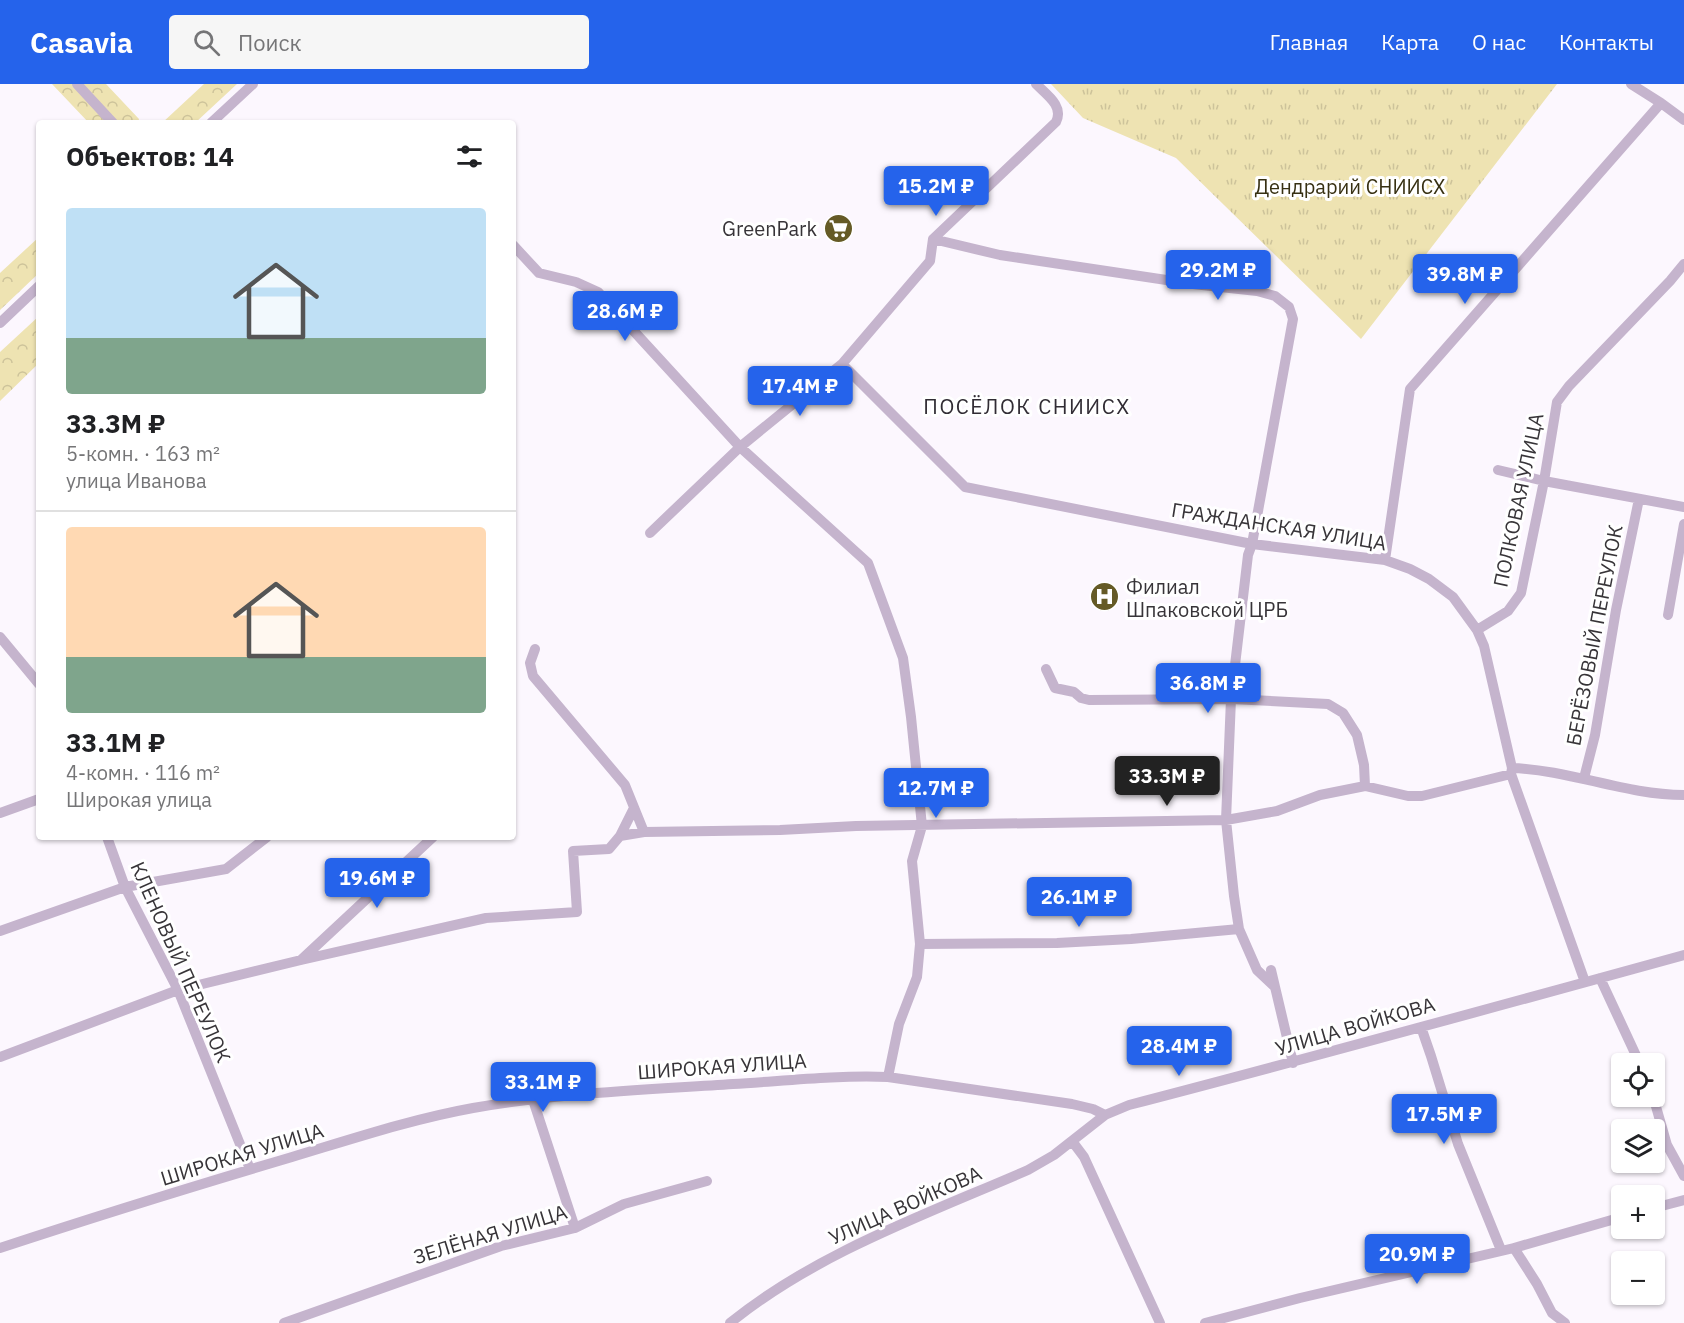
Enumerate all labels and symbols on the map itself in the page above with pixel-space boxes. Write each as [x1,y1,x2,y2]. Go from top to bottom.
pin: 15.2M ₽ [881,166,991,217]
park label: Дендрарий СНИИСХ [1255,173,1445,200]
supermarket icon: GreenPark [822,212,854,244]
place label: GreenPark [722,215,817,242]
pin: 29.2M ₽ [1163,250,1273,301]
pin: 39.8M ₽ [1410,254,1520,305]
pin: 28.6M ₽ [570,291,680,342]
pin: 17.4M ₽ [745,366,855,417]
district label: ПОСЁЛОК СНИИСХ [923,392,1131,420]
street label: ПОЛКОВАЯ УЛИЦА [1486,410,1550,590]
street label: ГРАЖДАНСКАЯ УЛИЦА [1170,496,1389,556]
street label: БЕРЁЗОВЫЙ ПЕРЕУЛОК [1559,522,1629,748]
place label: Филиал Шпаковской ЦРБ [1126,573,1288,623]
hospital icon: Филиал Шпаковской ЦРБ [1089,581,1121,613]
pin: 36.8M ₽ [1153,663,1263,714]
pin: 33.3M ₽ [1112,756,1222,807]
pin: 12.7M ₽ [881,768,991,819]
street label: КЛЕНОВЫЙ ПЕРЕУЛОК [124,857,238,1067]
pin: 19.6M ₽ [322,858,432,909]
pin: 26.1M ₽ [1024,877,1134,928]
street label: УЛИЦА ВОЙКОВА [1272,990,1438,1062]
pin: 28.4M ₽ [1124,1026,1234,1077]
street label: ШИРОКАЯ УЛИЦА [637,1047,808,1085]
pin: 33.1M ₽ [488,1062,598,1113]
pin: 17.5M ₽ [1389,1094,1499,1145]
street label: ШИРОКАЯ УЛИЦА [157,1116,327,1192]
street label: УЛИЦА ВОЙКОВА [824,1159,986,1251]
street label: ЗЕЛЁНАЯ УЛИЦА [410,1198,570,1270]
pin: 20.9M ₽ [1362,1234,1472,1285]

